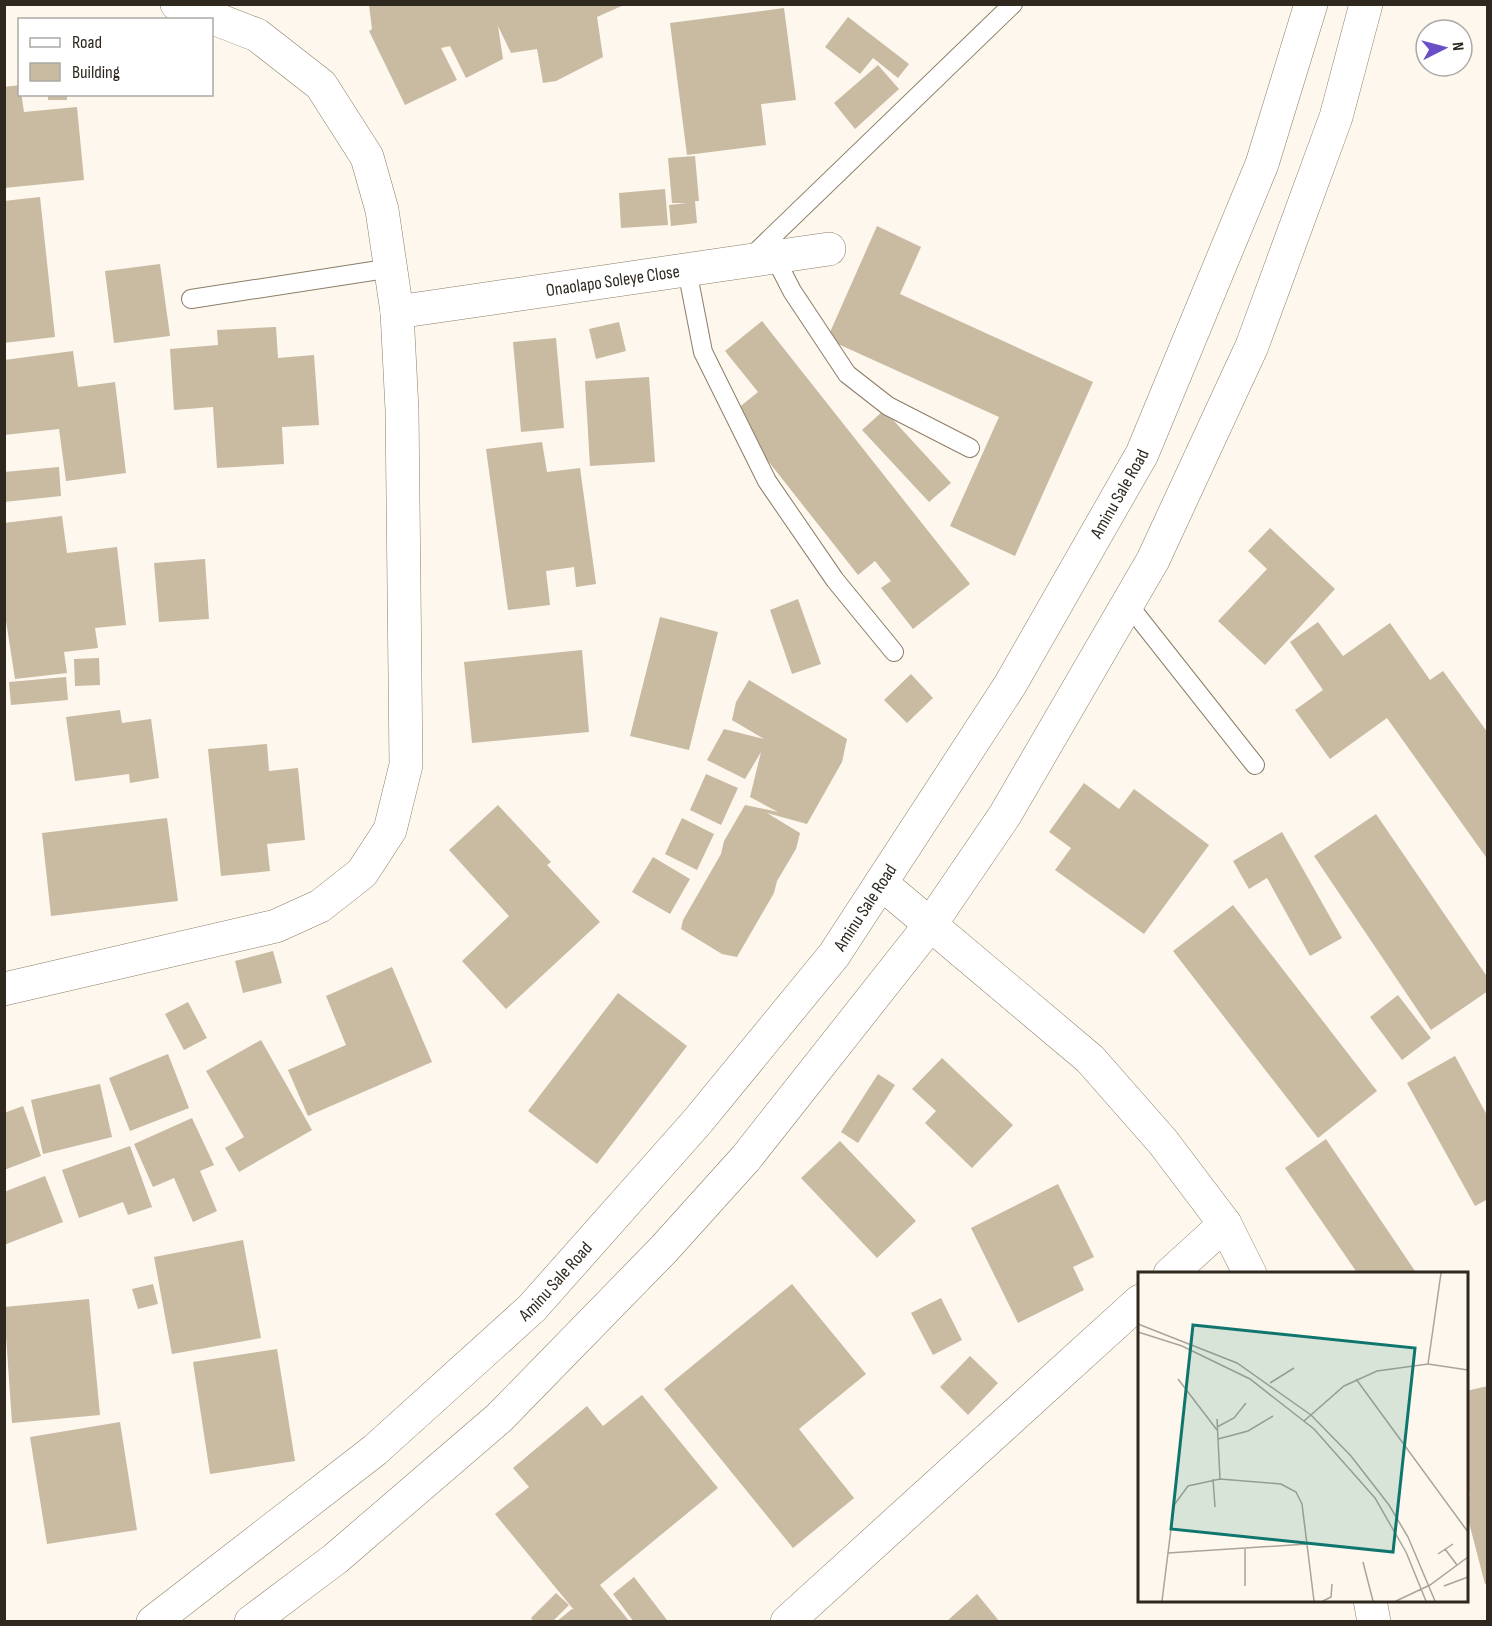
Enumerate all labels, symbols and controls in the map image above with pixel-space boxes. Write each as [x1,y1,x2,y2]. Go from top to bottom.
legend [18,18,213,96]
north arrow [1414,18,1474,78]
text: Road [72,32,102,53]
text: N [1448,41,1467,52]
text: Building [72,62,120,83]
street label: Onaolapo Soleye Close [544,261,681,301]
street label: Aminu Sale Road [1086,446,1154,543]
street label: Aminu Sale Road [829,860,901,956]
street label: Aminu Sale Road [514,1238,597,1326]
inset map [1138,1272,1468,1602]

